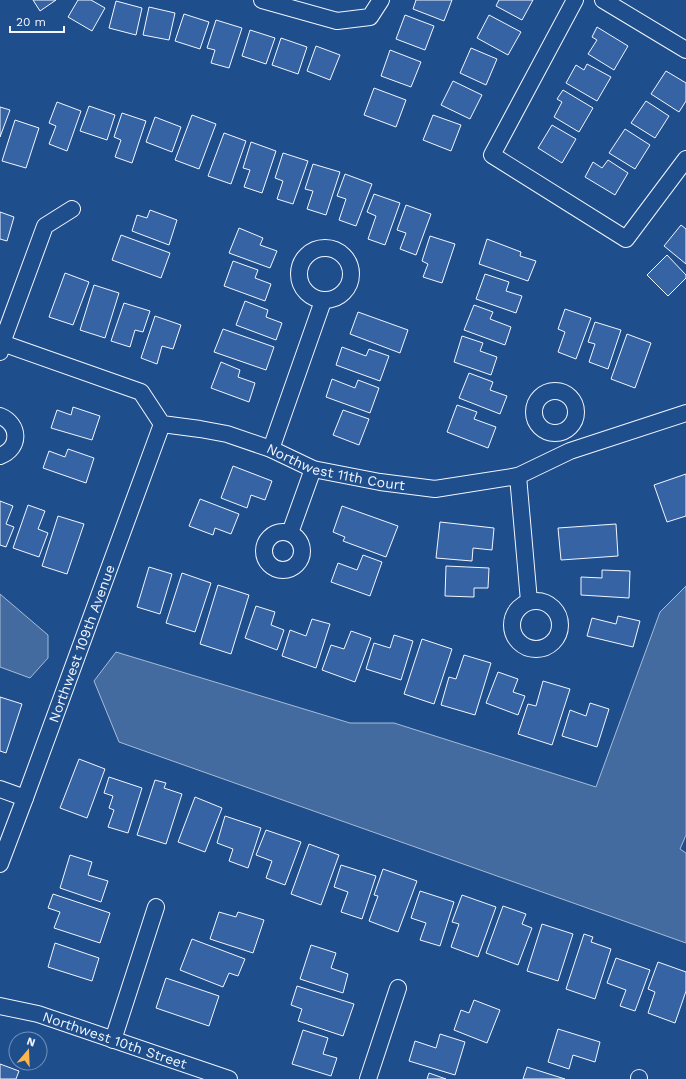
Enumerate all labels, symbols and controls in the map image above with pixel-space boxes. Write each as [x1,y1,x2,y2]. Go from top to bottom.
scale bar [10,8,64,34]
text: 20 m [16,15,46,29]
street label: Northwest 11th Court [264,440,406,493]
street label: Northwest 109th Avenue [45,563,118,725]
street label: Northwest 10th Street [41,1008,189,1072]
north arrow [8,1031,48,1071]
text: N [25,1035,37,1049]

